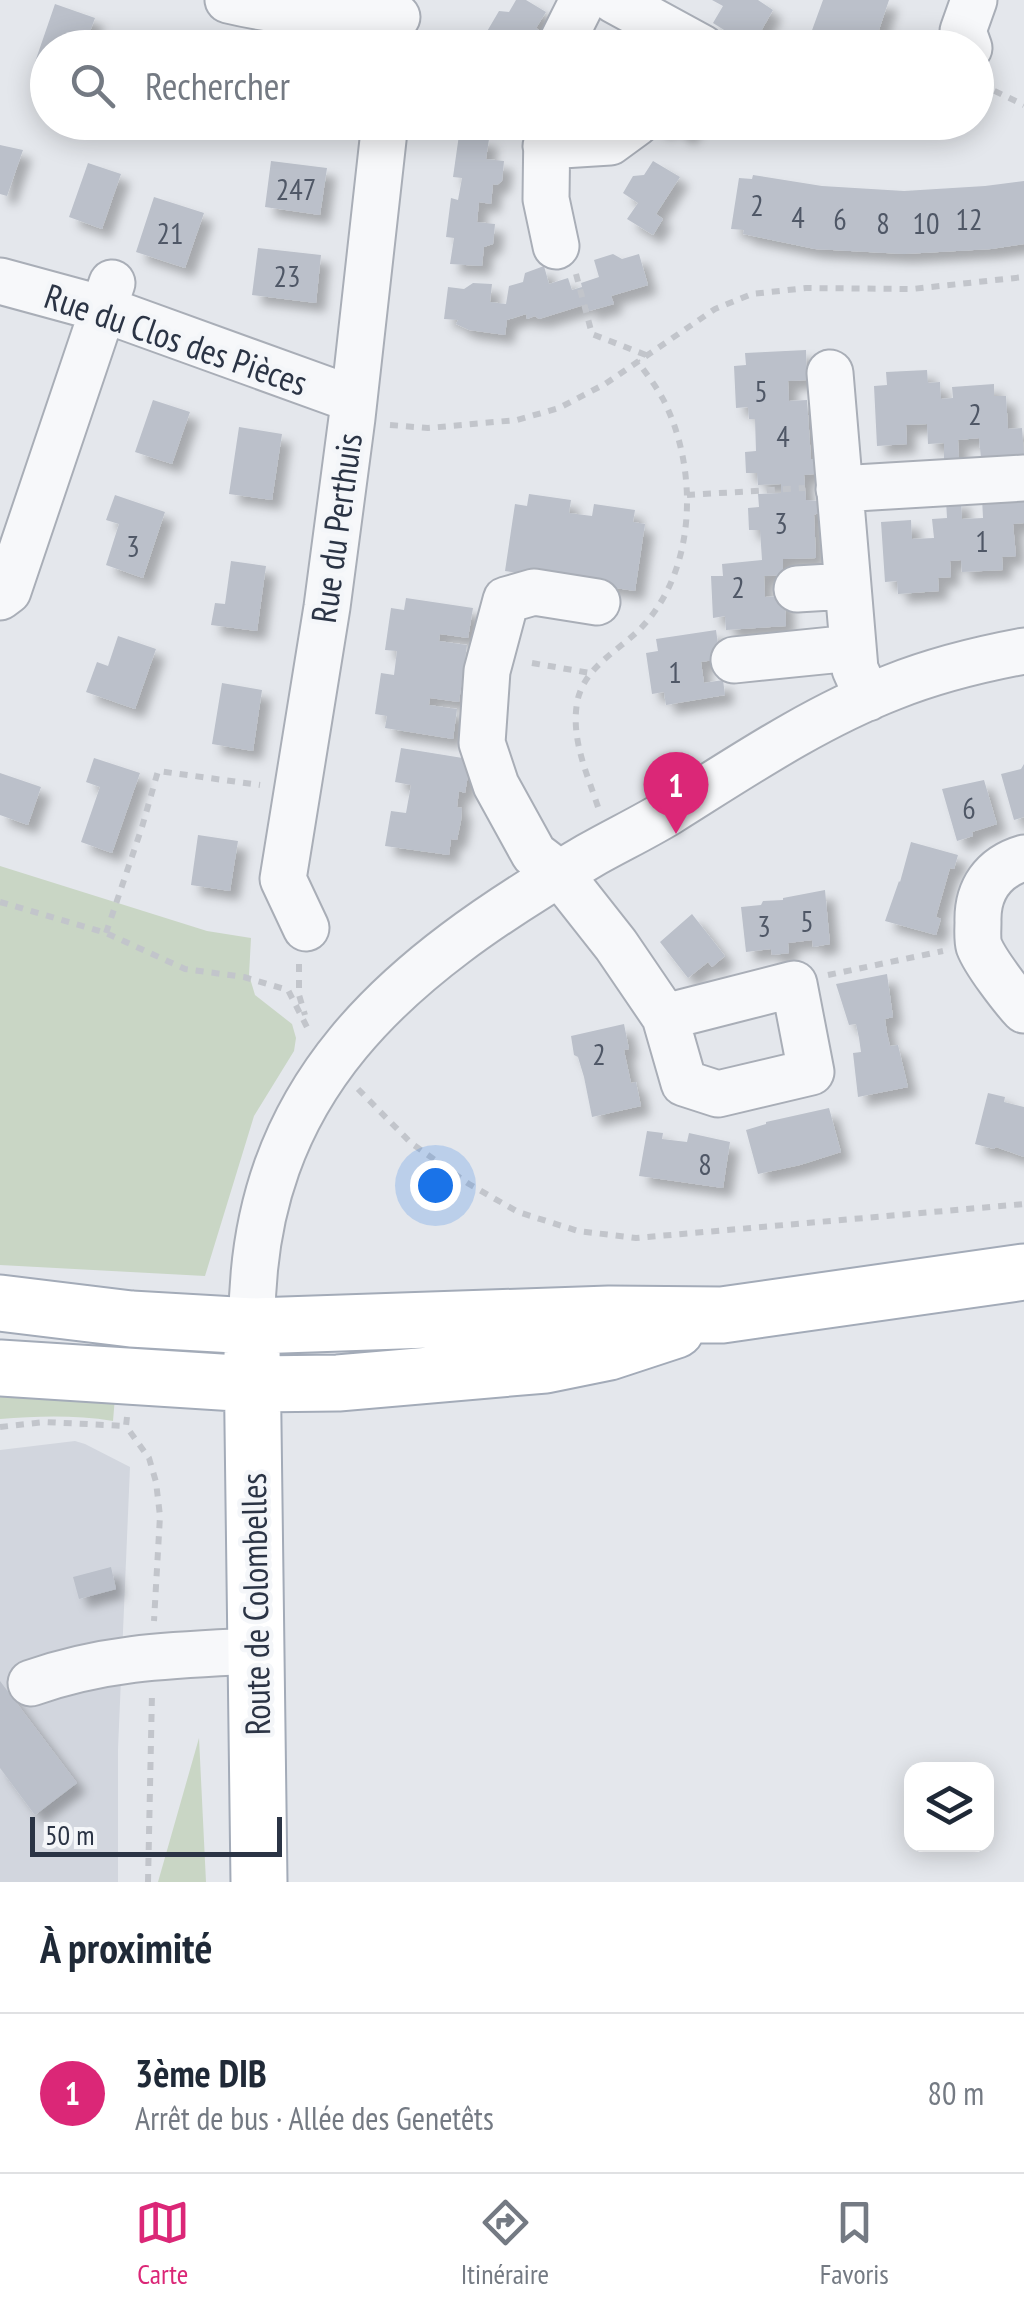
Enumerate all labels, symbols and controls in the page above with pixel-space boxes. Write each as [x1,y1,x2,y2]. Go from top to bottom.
search box [30,30,994,140]
icon: search [65,58,120,113]
text: Rechercher [145,61,290,110]
house number: 247 [276,169,316,208]
house number: 2 [750,185,764,224]
house number: 4 [791,197,805,236]
house number: 6 [833,199,847,238]
house number: 12 [956,199,983,238]
house number: 8 [876,203,890,242]
house number: 10 [913,203,940,242]
house number: 21 [157,213,184,252]
house number: 23 [274,256,301,295]
street label: Rue du Clos des Pièces [39,273,313,405]
house number: 5 [754,371,768,410]
house number: 2 [968,394,982,433]
house number: 4 [776,416,790,455]
street label: Rue du Perthuis [300,430,372,626]
house number: 3 [774,503,788,542]
house number: 1 [975,521,989,560]
house number: 3 [126,526,140,565]
house number: 2 [731,567,745,606]
house number: 1 [668,652,682,691]
pin: 1 [644,752,708,834]
house number: 6 [962,788,976,827]
house number: 5 [800,901,814,940]
house number: 3 [757,906,771,945]
house number: 2 [592,1034,606,1073]
house number: 8 [698,1144,712,1183]
your location [410,1160,461,1211]
street label: Route de Colombelles [230,1472,280,1736]
map controls [904,1762,994,1852]
button: layers [904,1762,994,1852]
scale bar [30,1812,282,1856]
text: 50 m [45,1816,94,1853]
text: À proximité [40,1920,212,1975]
text: 3ème DIB [135,2048,267,2097]
text: 1 [65,2072,80,2114]
text: 80 m [928,2072,984,2114]
text: Arrêt de bus · Allée des Genetêts [135,2097,494,2139]
tab: Carte [135,2195,190,2292]
tab: Itinéraire [461,2195,549,2292]
tab: Favoris [820,2195,889,2292]

